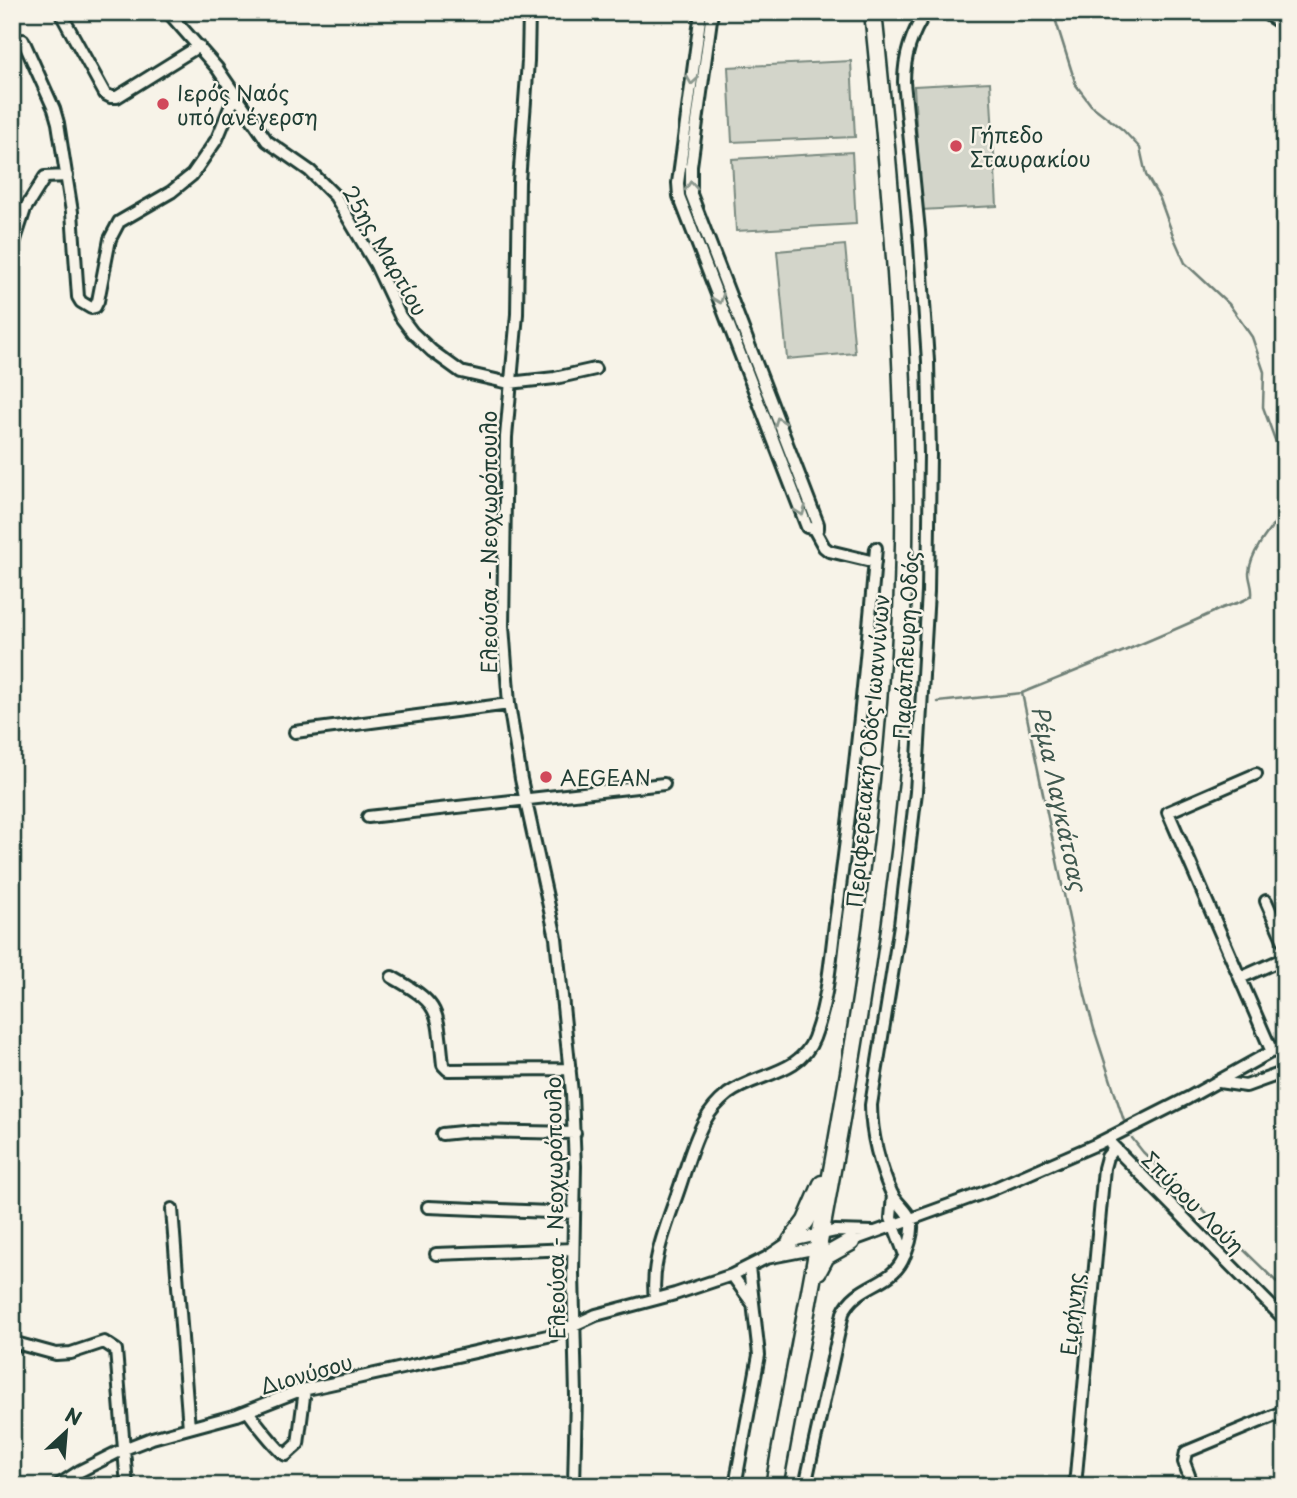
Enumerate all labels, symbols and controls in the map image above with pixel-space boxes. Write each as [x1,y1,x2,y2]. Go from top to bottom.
one-way arrow [685,74,700,86]
place label: Ιερός Ναός υπό ανέγερση [177,76,318,132]
marker: Ιερός Ναός υπό ανέγερση [155,96,171,112]
place label: Γήπεδο Σταυρακίου [970,118,1091,174]
marker: Γήπεδο Σταυρακίου [948,138,964,154]
street label: 25ης Μαρτίου [335,179,437,321]
one-way arrow [684,181,699,192]
one-way arrow [710,292,724,304]
street label: Ελεούσα - Νεοχωρόπουλο [472,411,504,673]
one-way arrow [774,416,788,428]
one-way arrow [792,504,806,516]
street label: Παράπλευρη Οδός [884,550,926,740]
street label: Περιφερειακή Οδός Ιωαννίνων [837,593,897,909]
water label: Ρέμα Λαγκάτσας [1023,702,1097,896]
place label: AEGEAN [560,761,651,793]
marker: AEGEAN [538,769,554,785]
street label: Ελεούσα - Νεοχωρόπουλο [536,1076,572,1340]
street label: Σπύρου Λούη [1135,1143,1253,1261]
street label: Ειρήνης [1051,1271,1091,1357]
street label: Διονύσου [256,1345,356,1401]
north arrow [32,1396,102,1466]
text: N [61,1400,87,1432]

